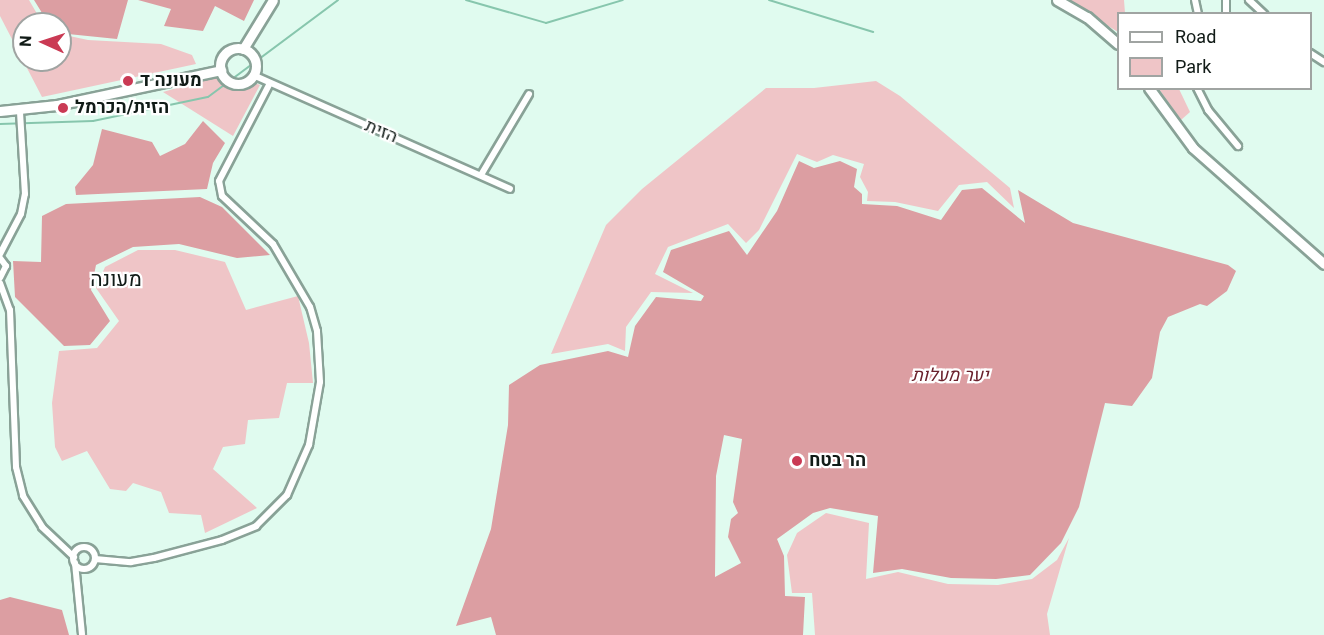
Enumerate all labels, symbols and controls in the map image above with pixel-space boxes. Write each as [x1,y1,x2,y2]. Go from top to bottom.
north arrow [12,12,72,72]
legend [1117,12,1312,90]
text: Road [1175,24,1216,51]
text: N [14,35,38,47]
text: Park [1175,54,1211,81]
place label: מעונה ד [140,70,201,92]
marker: מעונה ד [121,74,135,88]
place label: הזית/הכרמל [75,97,171,119]
marker: הזית/הכרמל [56,101,70,115]
street label: הזית [361,115,401,149]
district label: מעונה [90,267,142,293]
park label: יער מעלות [912,365,988,387]
place label: הר בטח [809,450,866,472]
marker: הר בטח [790,454,804,468]

